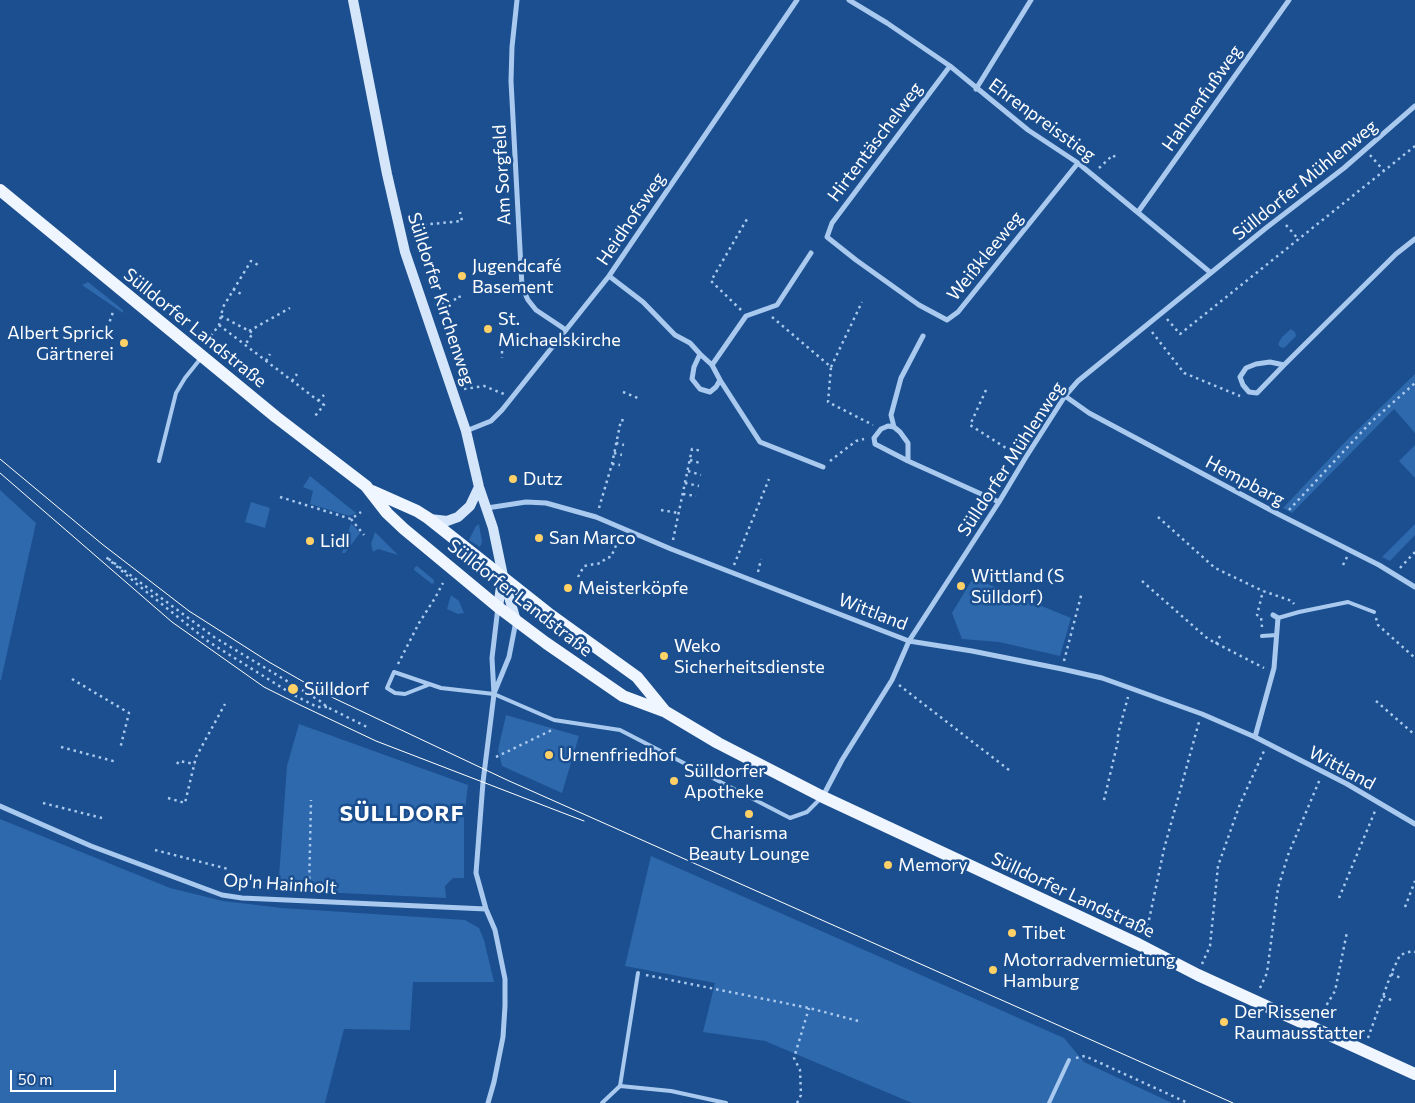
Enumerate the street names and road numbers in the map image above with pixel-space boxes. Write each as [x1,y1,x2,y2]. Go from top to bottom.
street label: Hahnenfußweg [1157,41,1247,155]
street label: Ehrenpreisstieg [984,74,1100,166]
street label: Hirtentäschelweg [823,78,927,206]
street label: Sülldorfer Mühlenweg [1228,115,1382,245]
street label: Am Sorgfeld [489,124,515,226]
street label: Heidhofsweg [592,169,670,269]
street label: Weißkleeweg [942,207,1028,305]
street label: Sülldorfer Kirchenweg [403,210,479,388]
street label: Sülldorfer Landstraße [119,264,271,392]
street label: Sülldorfer Mühlenweg [953,378,1069,540]
street label: Hempbarg [1202,451,1288,511]
street label: Sülldorfer Landstraße [443,535,597,661]
street label: Wittland [835,589,911,635]
street label: Wittland [1305,741,1379,795]
street label: Sülldorfer Landstraße [988,848,1158,942]
street label: Op'n Hainholt [223,869,337,899]

